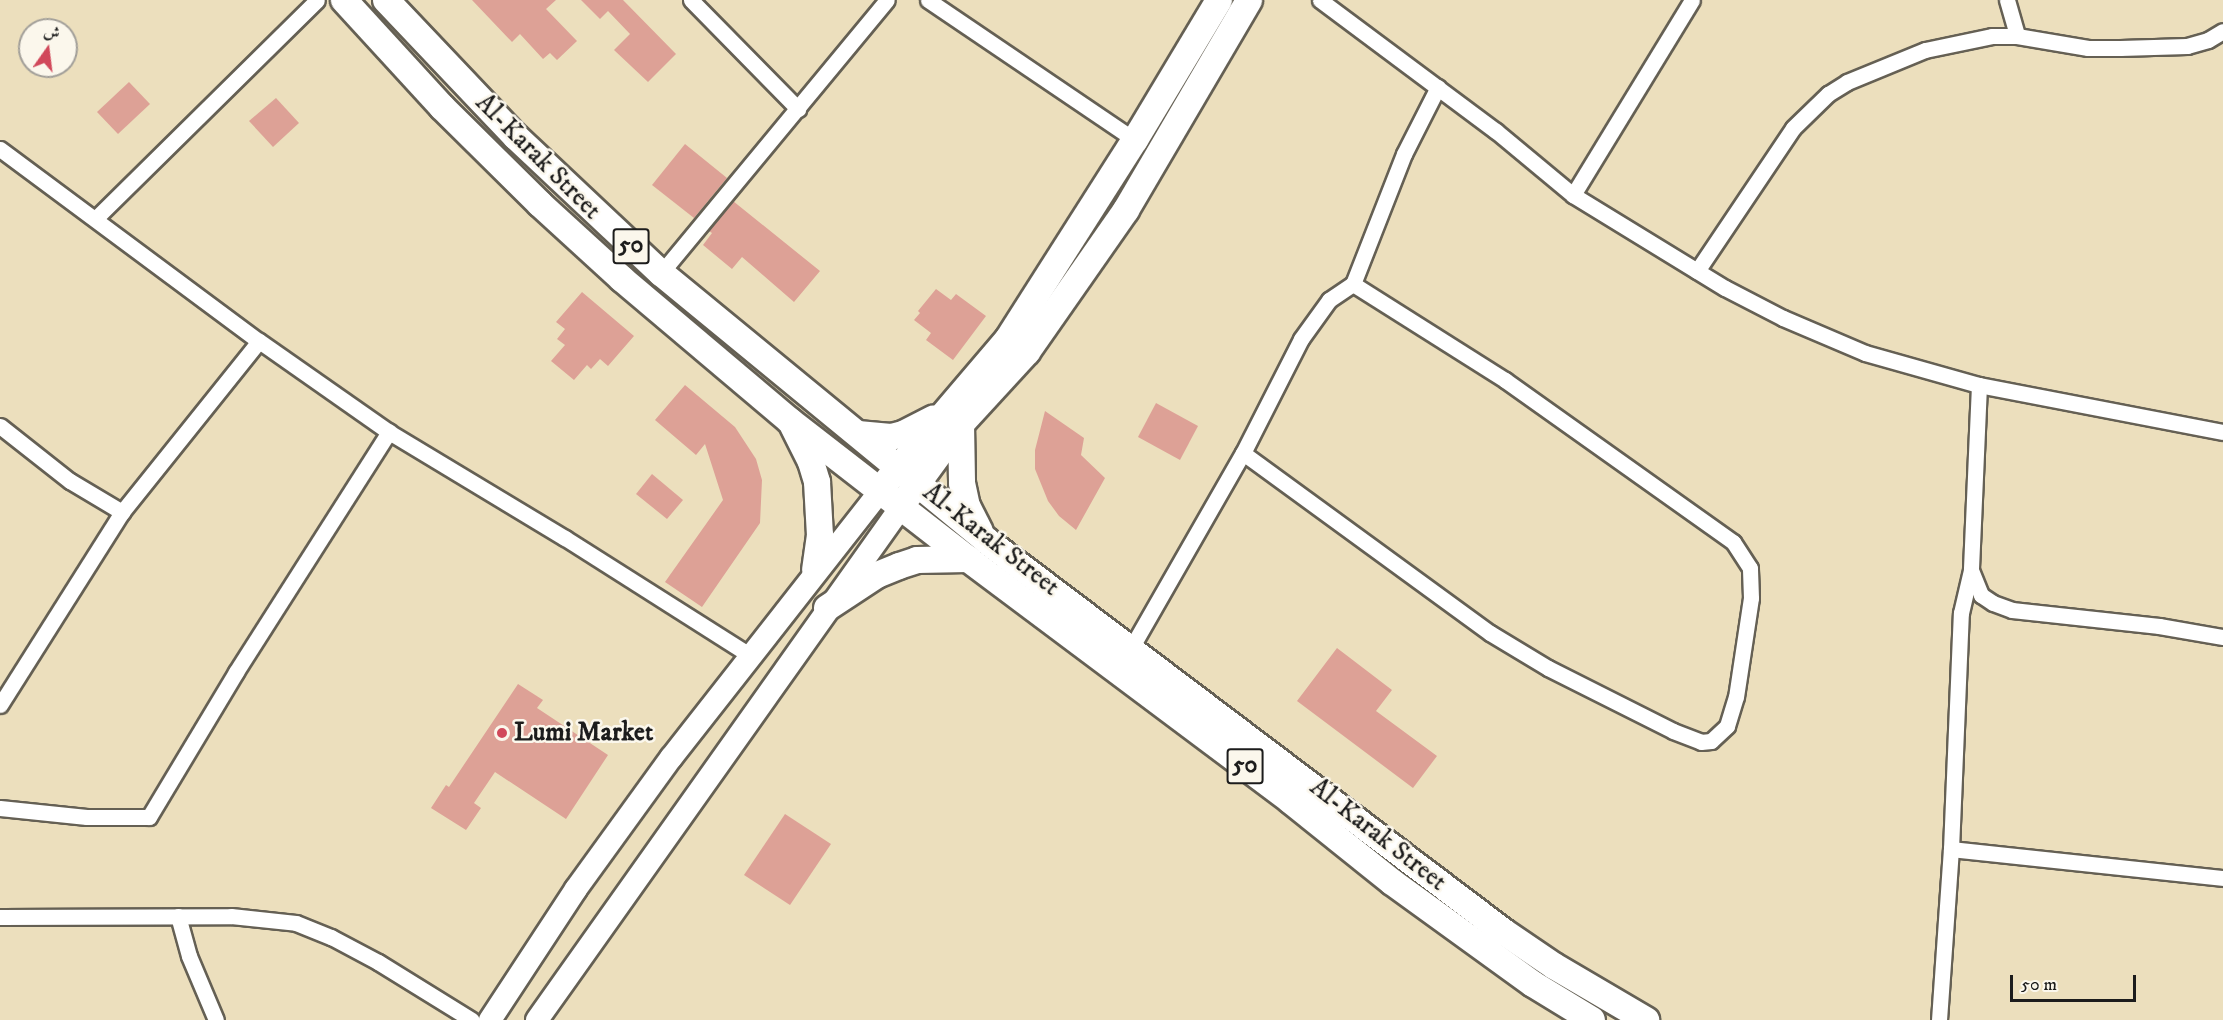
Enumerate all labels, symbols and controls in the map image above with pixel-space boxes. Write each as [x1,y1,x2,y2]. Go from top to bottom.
north arrow [18,18,78,78]
text: ش [42,21,62,44]
street label: Al-Karak Street [469,88,607,226]
road number: 50 [612,225,650,267]
street label: Al-Karak Street [916,477,1066,603]
place label: Lumi Market [514,717,653,749]
marker: Lumi Market [495,726,509,740]
road number: 50 [1226,745,1264,787]
street label: Al-Karak Street [1303,772,1453,898]
scale bar [2013,963,2139,1001]
text: 50 m [2021,974,2057,996]

